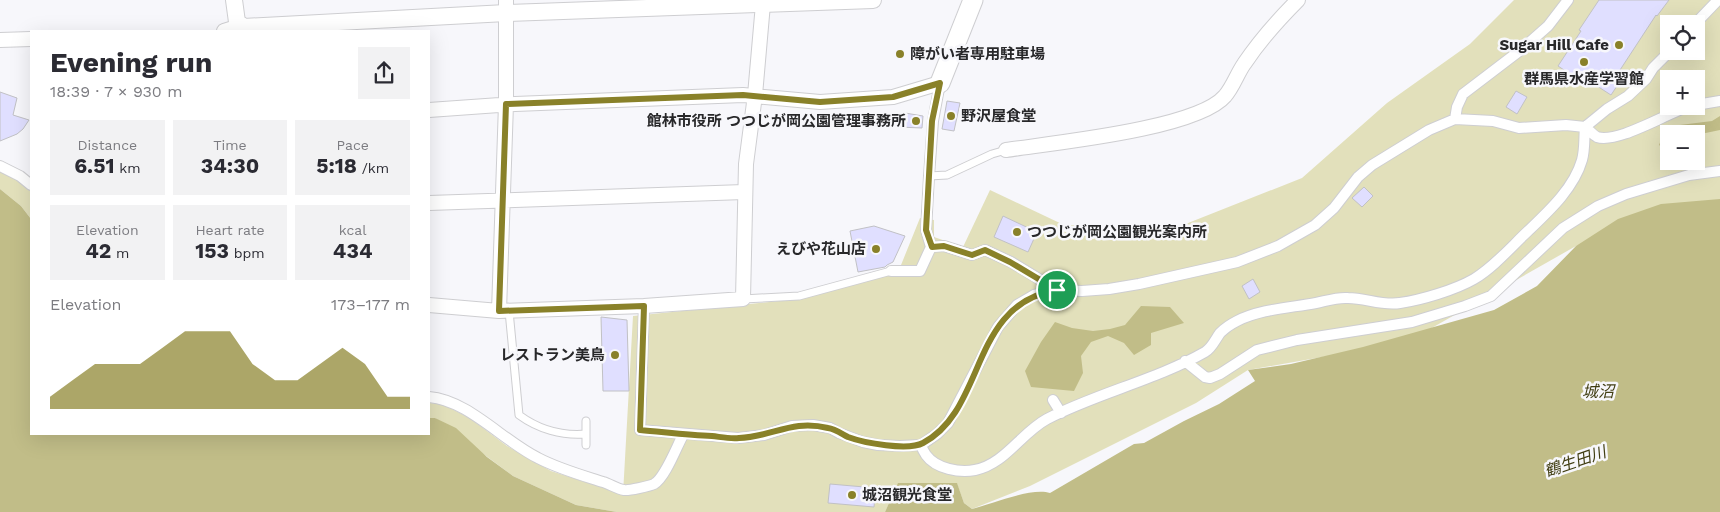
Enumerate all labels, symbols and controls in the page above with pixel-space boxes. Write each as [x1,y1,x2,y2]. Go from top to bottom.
map controls [1660,15,1705,170]
button: locate [1660,15,1705,60]
place label: Sugar Hill Cafe [1499,36,1609,54]
marker: Sugar Hill Cafe [1613,39,1625,51]
place label: 障がい者専用駐車場 [910,45,1045,63]
text: Evening run [50,46,212,79]
button: share [358,47,410,99]
marker: 障がい者専用駐車場 [894,48,906,60]
marker: 群馬県水産学習館 [1578,56,1590,68]
place label: 群馬県水産学習館 [1524,70,1644,88]
button: + [1660,70,1705,115]
text: 18:39 · 7 × 930 m [50,82,183,101]
place label: 野沢屋食堂 [961,107,1036,125]
marker: 野沢屋食堂 [945,110,957,122]
place label: 館林市役所 つつじが岡公園管理事務所 [647,112,906,130]
marker: 館林市役所 つつじが岡公園管理事務所 [910,115,922,127]
button: − [1660,125,1705,170]
text: Distance [78,137,137,153]
text: Time [213,137,247,153]
text: Pace [336,137,369,153]
text: 6.51 [74,153,114,178]
text: 34:30 [201,153,259,178]
text: 5:18 [316,153,357,178]
text: km [114,160,141,176]
text: /km [357,160,389,176]
text: Elevation [76,222,139,238]
text: Heart rate [195,222,265,238]
text: kcal [339,222,367,238]
place label: つつじが岡公園観光案内所 [1027,223,1207,241]
marker: つつじが岡公園観光案内所 [1011,226,1023,238]
text: 42 [85,238,111,263]
text: 153 [195,238,229,263]
text: 434 [333,238,372,263]
place label: えびや花山店 [776,240,866,258]
marker: えびや花山店 [870,243,882,255]
text: m [111,245,129,261]
text: bpm [229,245,265,261]
pin [1036,269,1078,311]
icon: arrive [1043,276,1071,304]
text: Elevation [50,295,121,314]
text: 173–177 m [331,295,410,314]
place label: レストラン美鳥 [500,346,605,364]
marker: レストラン美鳥 [609,349,621,361]
water label: 城沼 [1582,382,1616,401]
water label: 鶴生田川 [1542,441,1610,481]
place label: 城沼観光食堂 [862,486,952,504]
marker: 城沼観光食堂 [846,489,858,501]

